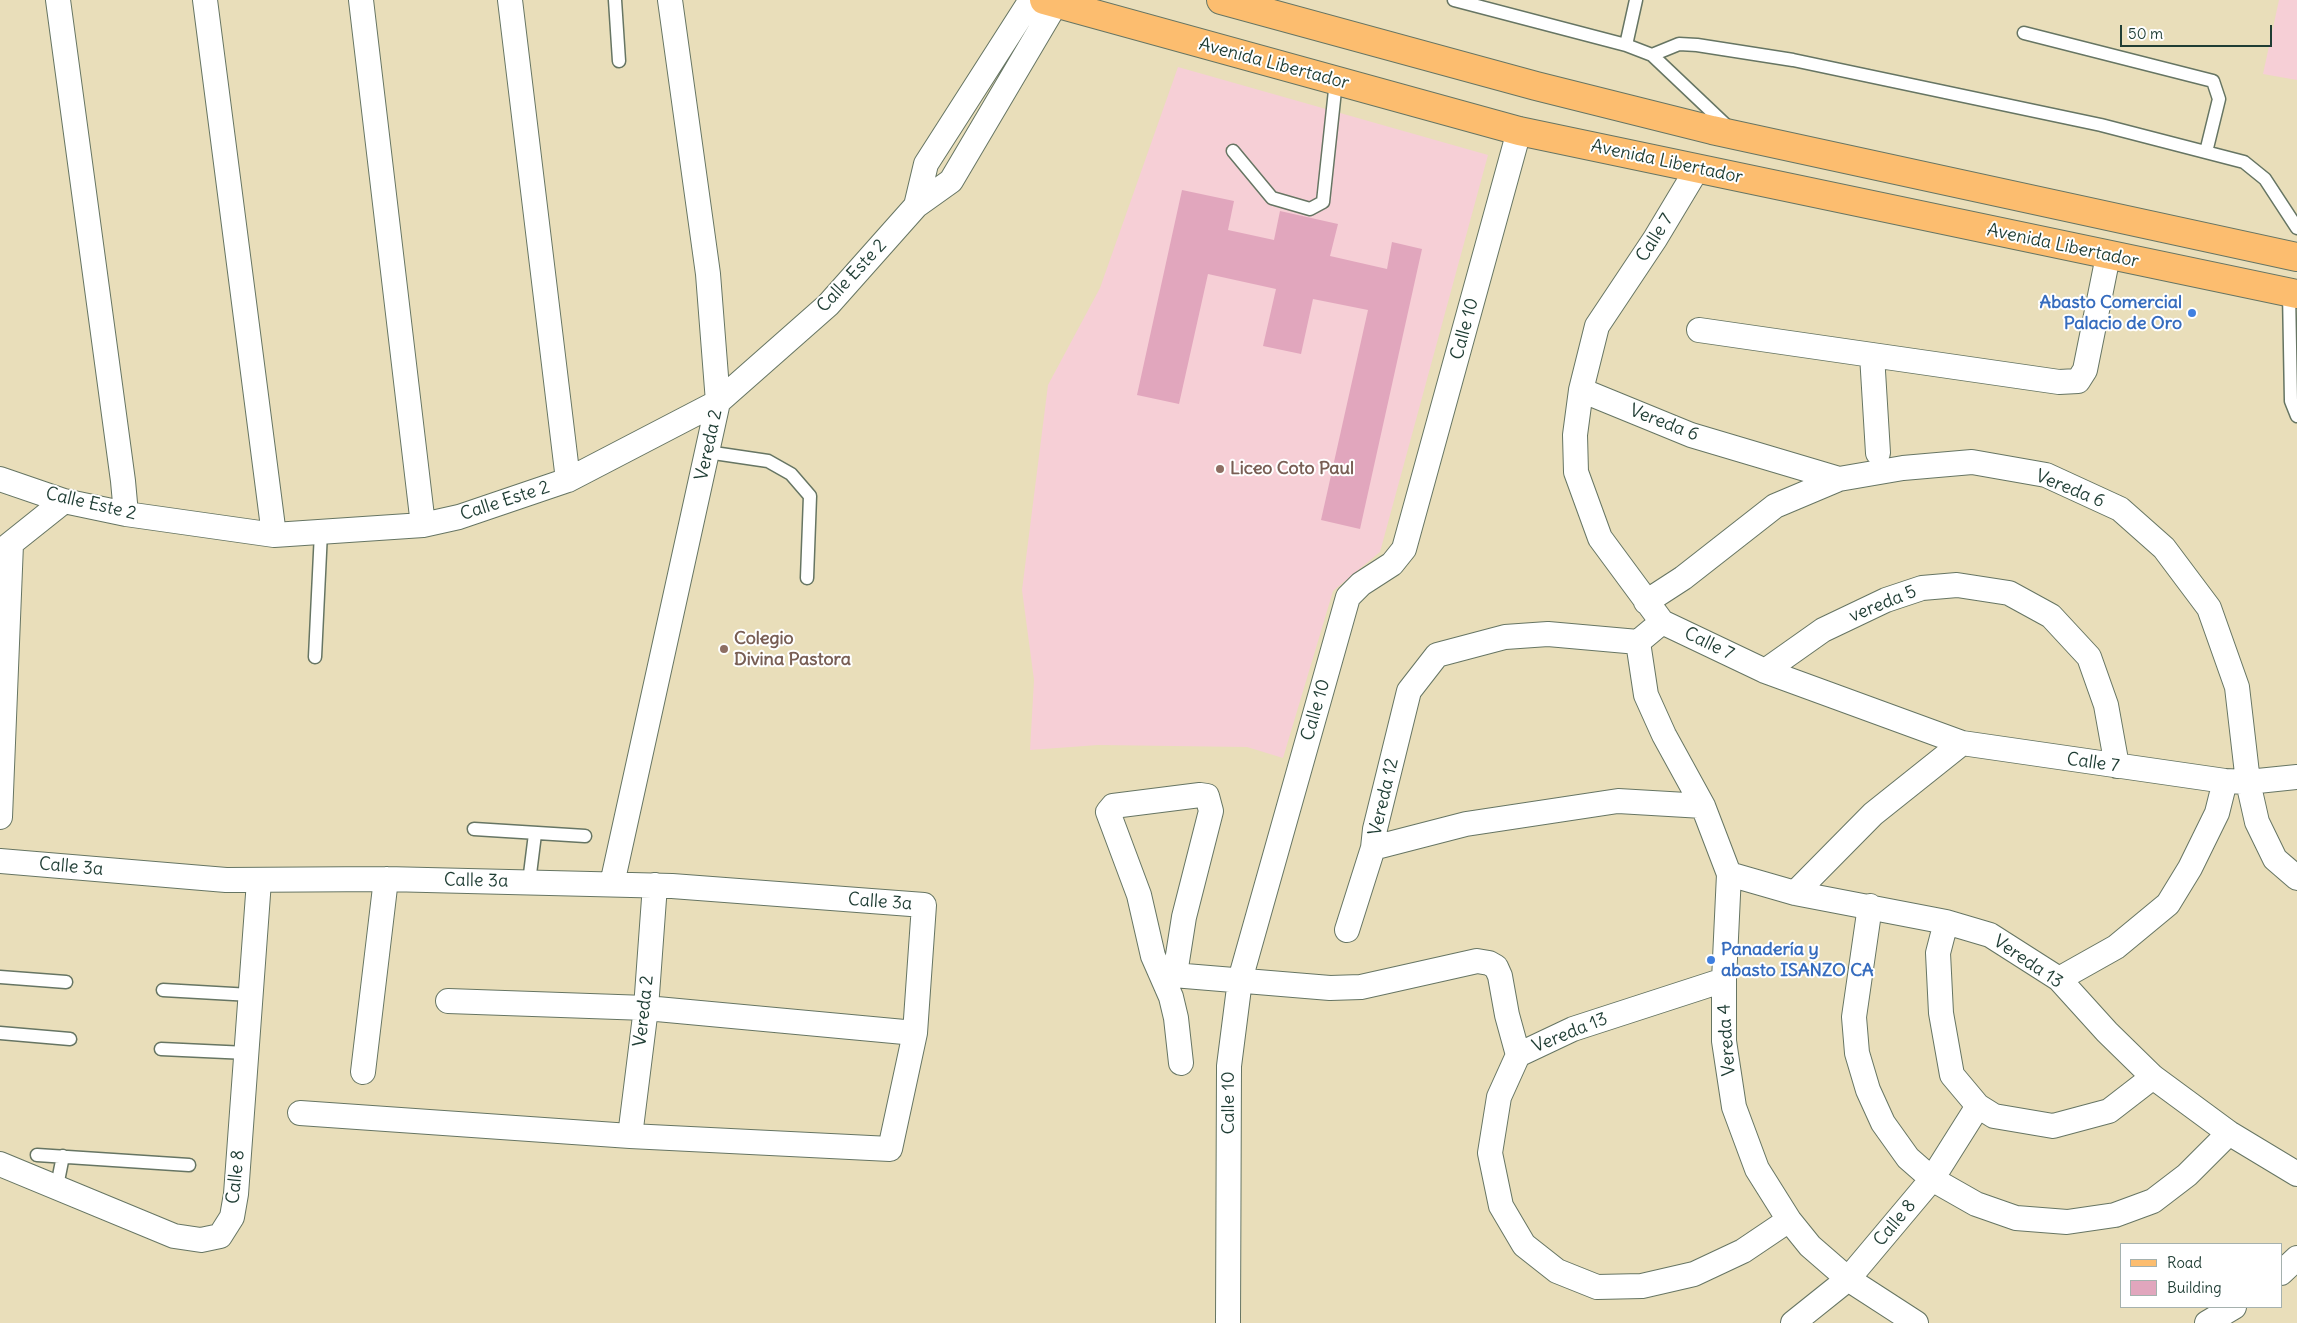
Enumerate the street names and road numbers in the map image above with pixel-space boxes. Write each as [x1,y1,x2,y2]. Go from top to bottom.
street label: Avenida Libertador [1197,34,1351,94]
street label: Avenida Libertador [1589,135,1745,189]
street label: Calle 7 [1632,210,1678,266]
street label: Avenida Libertador [1985,219,2141,273]
street label: Calle Este 2 [813,235,891,317]
street label: Calle 10 [1446,296,1484,362]
street label: Vereda 6 [1626,400,1702,446]
street label: Vereda 2 [691,408,727,482]
street label: Vereda 6 [2032,465,2108,513]
street label: Calle Este 2 [458,476,552,526]
street label: Calle Este 2 [43,483,139,525]
street label: vereda 5 [1846,581,1920,627]
street label: Calle 7 [1681,623,1737,665]
street label: Calle 10 [1297,677,1335,743]
street label: Calle 7 [2065,749,2121,777]
street label: Vereda 12 [1365,756,1403,838]
street label: Calle 3a [38,853,104,881]
street label: Calle 3a [444,870,508,892]
street label: Calle 3a [847,889,913,915]
street label: Vereda 13 [1989,931,2067,993]
street label: Vereda 2 [630,974,658,1048]
street label: Vereda 4 [1714,1003,1740,1077]
street label: Vereda 13 [1529,1008,1611,1058]
street label: Calle 10 [1218,1071,1240,1135]
street label: Calle 8 [222,1149,250,1205]
street label: Calle 8 [1869,1195,1921,1251]

